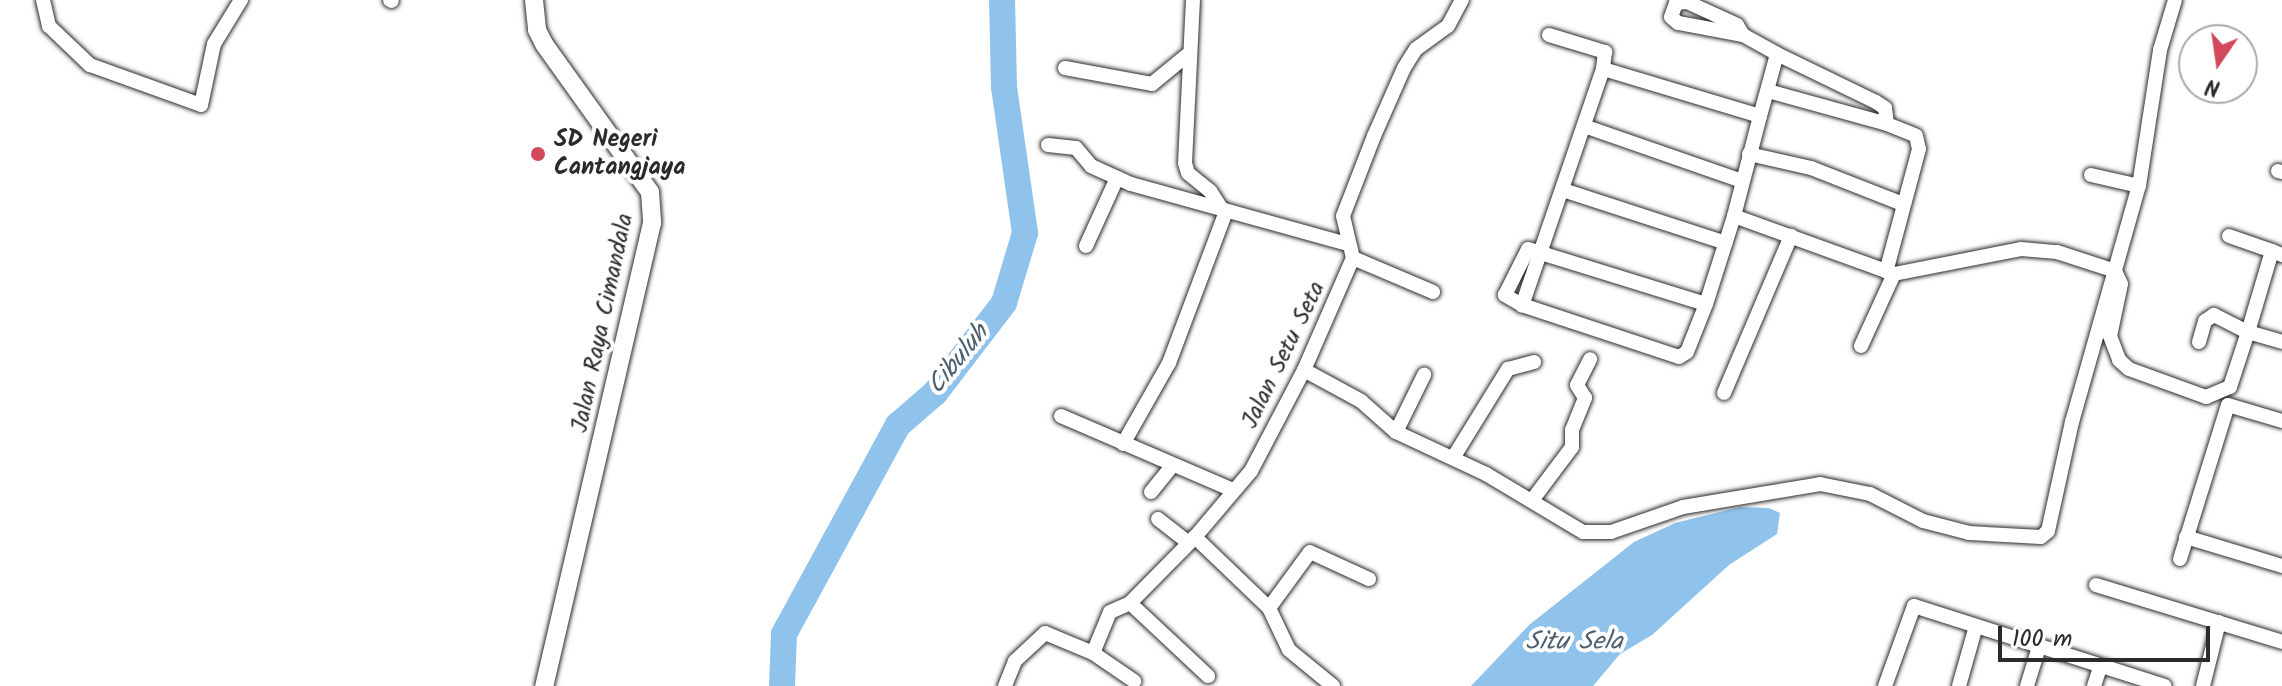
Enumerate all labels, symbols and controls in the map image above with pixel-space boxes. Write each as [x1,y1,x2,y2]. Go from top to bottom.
north arrow [2178,24,2258,104]
text: N [2202,67,2224,105]
place label: SD Negeri Cantangjaya [554,126,685,182]
marker: SD Negeri Cantangjaya [529,145,547,163]
street label: Jalan Raya Cimandala [566,211,640,435]
street label: Jalan Setu Seta [1236,277,1332,433]
water label: Cibuluh [921,319,997,401]
scale bar [2002,610,2214,660]
text: 100 m [2012,620,2072,659]
water label: Situ Sela [1525,627,1623,659]

